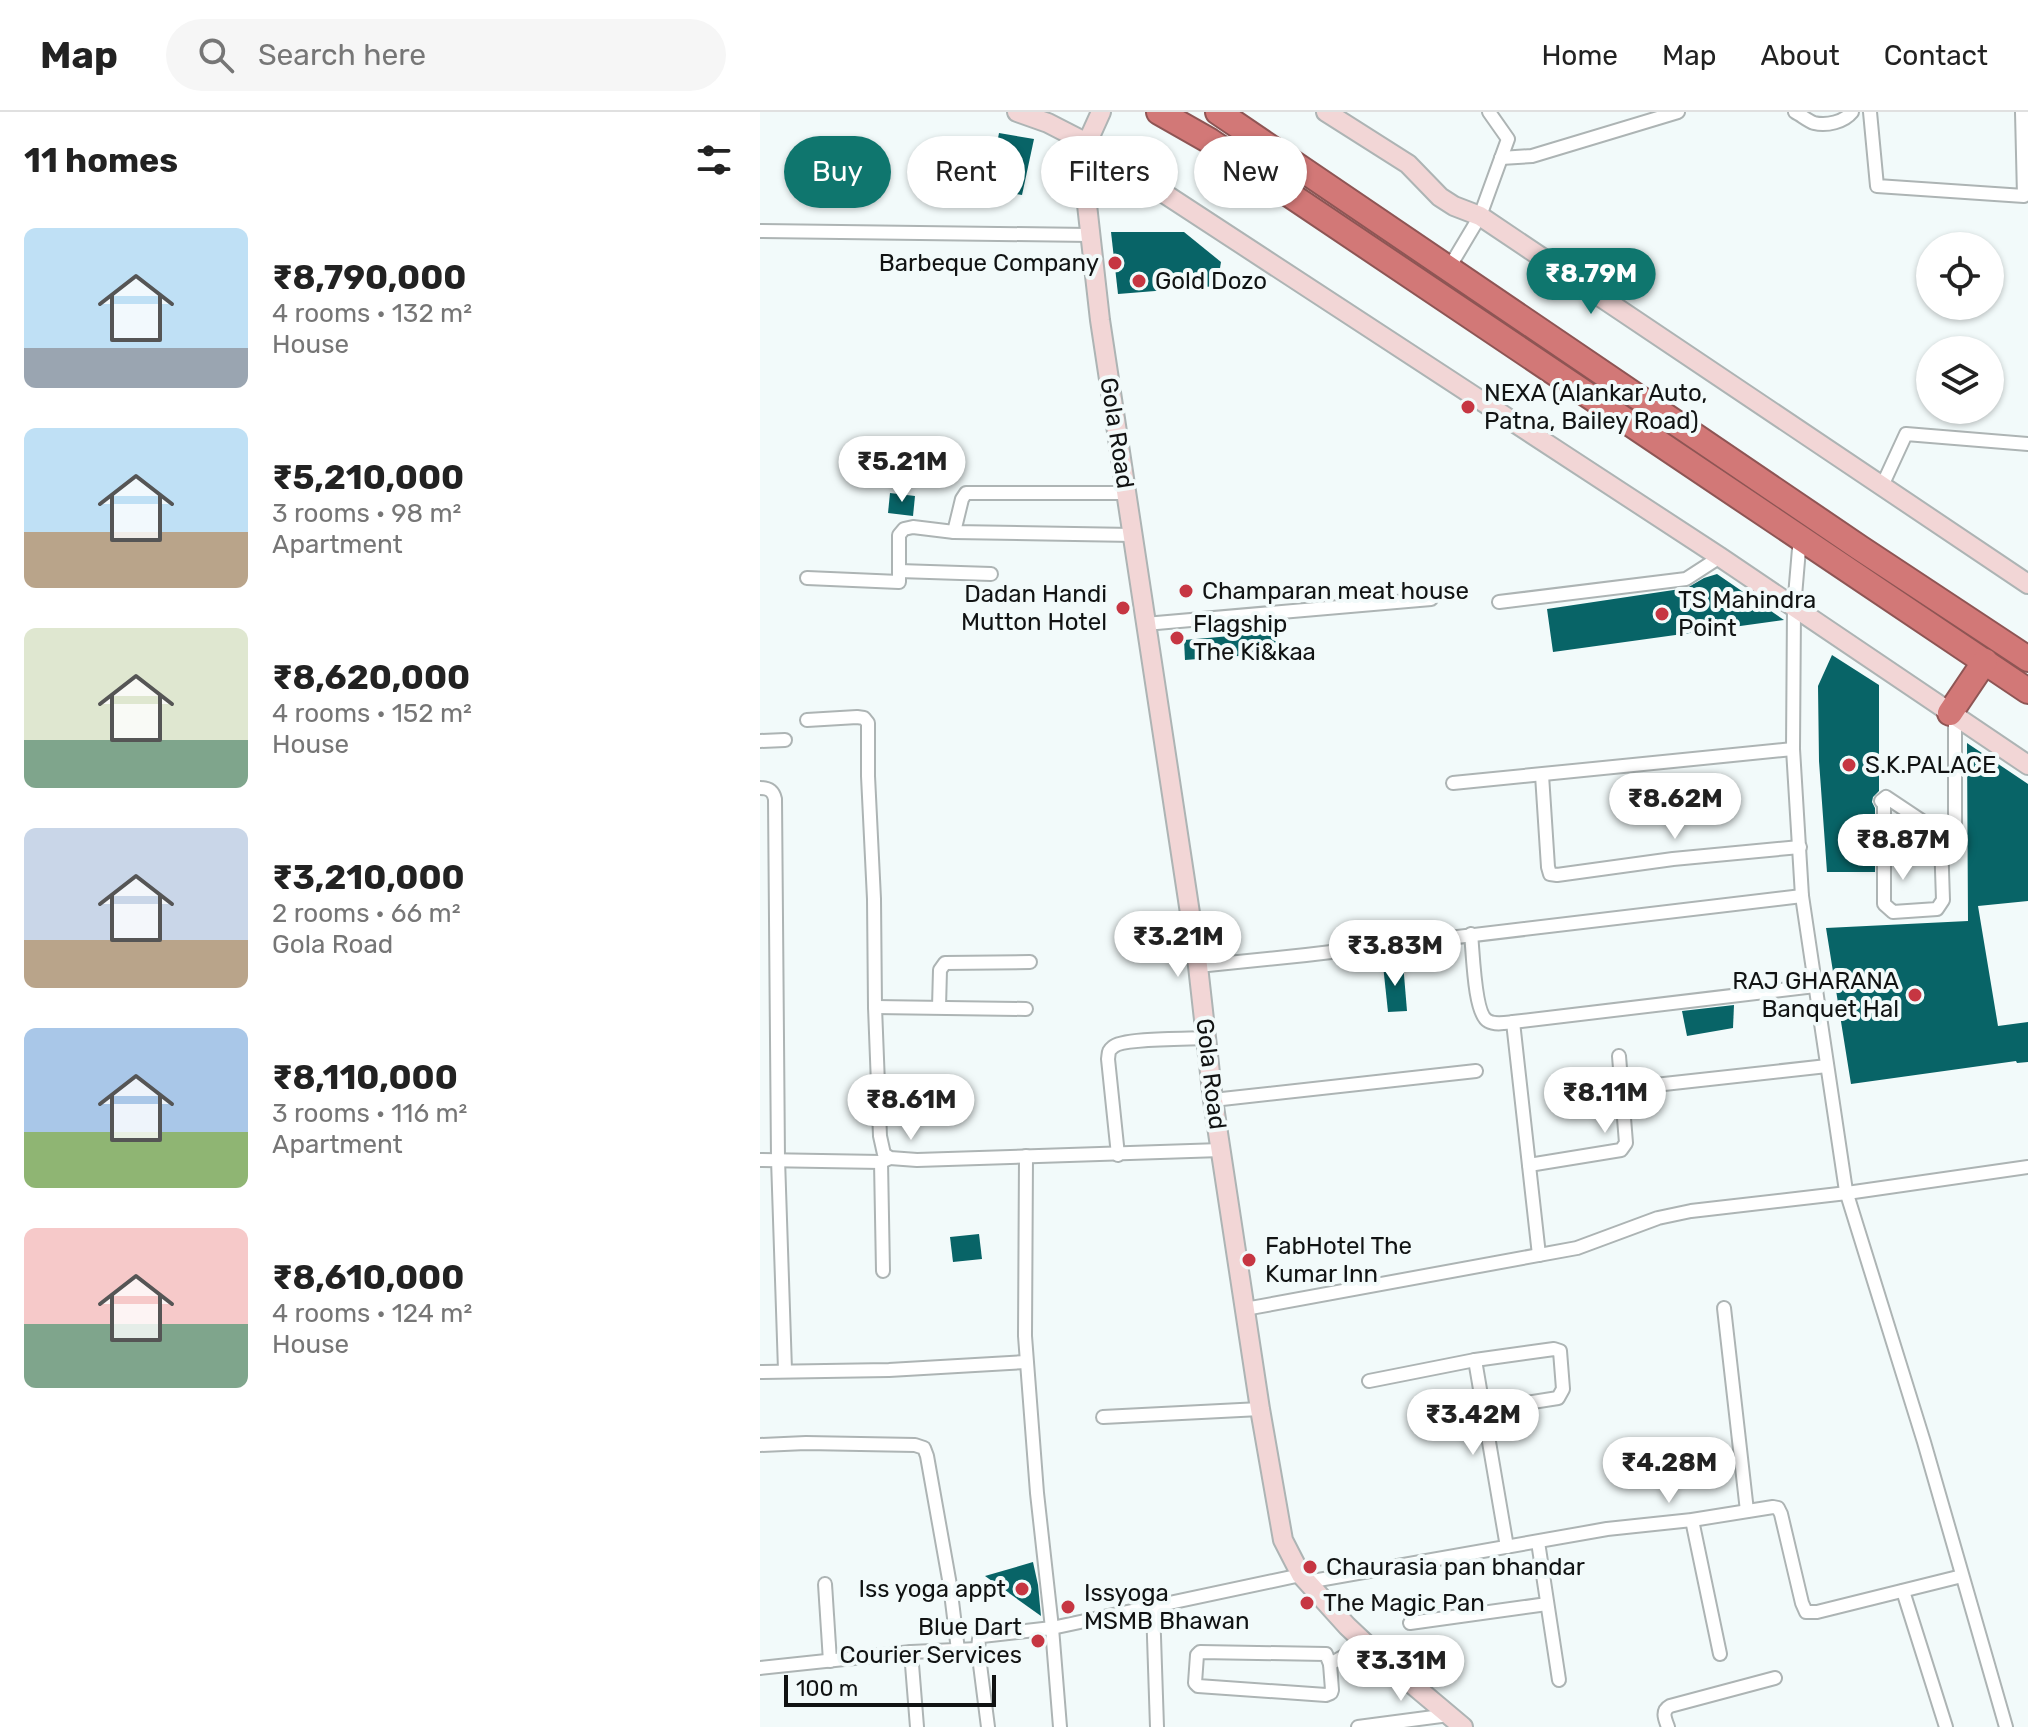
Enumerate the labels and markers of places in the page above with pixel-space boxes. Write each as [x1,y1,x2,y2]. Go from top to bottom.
pin: ₹8.79M [1526,248,1656,316]
place label: Barbeque Company [879,249,1099,277]
marker: Barbeque Company [1106,254,1124,272]
place label: Gold Dozo [1155,267,1267,295]
marker: Gold Dozo [1130,272,1148,290]
place label: NEXA (Alankar Auto, Patna, Bailey Road) [1484,379,1707,435]
marker: NEXA (Alankar Auto, Patna, Bailey Road) [1459,398,1477,416]
pin: ₹5.21M [837,436,967,504]
place label: Champaran meat house [1202,577,1469,605]
place label: Dadan Handi Mutton Hotel [961,580,1107,636]
marker: Champaran meat house [1177,582,1195,600]
place label: TS Mahindra Point [1678,586,1816,642]
marker: Dadan Handi Mutton Hotel [1114,599,1132,617]
marker: TS Mahindra Point [1653,605,1671,623]
place label: Flagship The Ki&kaa [1193,610,1316,666]
marker: Flagship The Ki&kaa [1168,629,1186,647]
place label: S.K.PALACE [1865,751,1996,779]
marker: S.K.PALACE [1840,756,1858,774]
pin: ₹8.62M [1610,773,1740,841]
pin: ₹8.87M [1838,814,1968,882]
pin: ₹3.21M [1113,911,1243,979]
pin: ₹3.83M [1330,920,1460,988]
place label: RAJ GHARANA Banquet Hal [1732,967,1899,1023]
marker: RAJ GHARANA Banquet Hal [1906,986,1924,1004]
pin: ₹8.11M [1540,1067,1670,1135]
pin: ₹8.61M [846,1074,976,1142]
place label: FabHotel The Kumar Inn [1265,1232,1412,1288]
marker: FabHotel The Kumar Inn [1240,1251,1258,1269]
pin: ₹3.42M [1408,1389,1538,1457]
pin: ₹4.28M [1604,1437,1734,1505]
place label: Chaurasia pan bhandar [1326,1553,1585,1581]
marker: Chaurasia pan bhandar [1301,1558,1319,1576]
place label: Iss yoga appt [859,1575,1006,1603]
place label: Issyoga MSMB Bhawan [1084,1579,1249,1635]
marker: Iss yoga appt [1013,1580,1031,1598]
place label: The Magic Pan [1323,1589,1485,1617]
marker: The Magic Pan [1298,1594,1316,1612]
marker: Issyoga MSMB Bhawan [1059,1598,1077,1616]
place label: Blue Dart Courier Services [839,1613,1022,1669]
marker: Blue Dart Courier Services [1029,1632,1047,1650]
pin: ₹3.31M [1336,1635,1466,1703]

